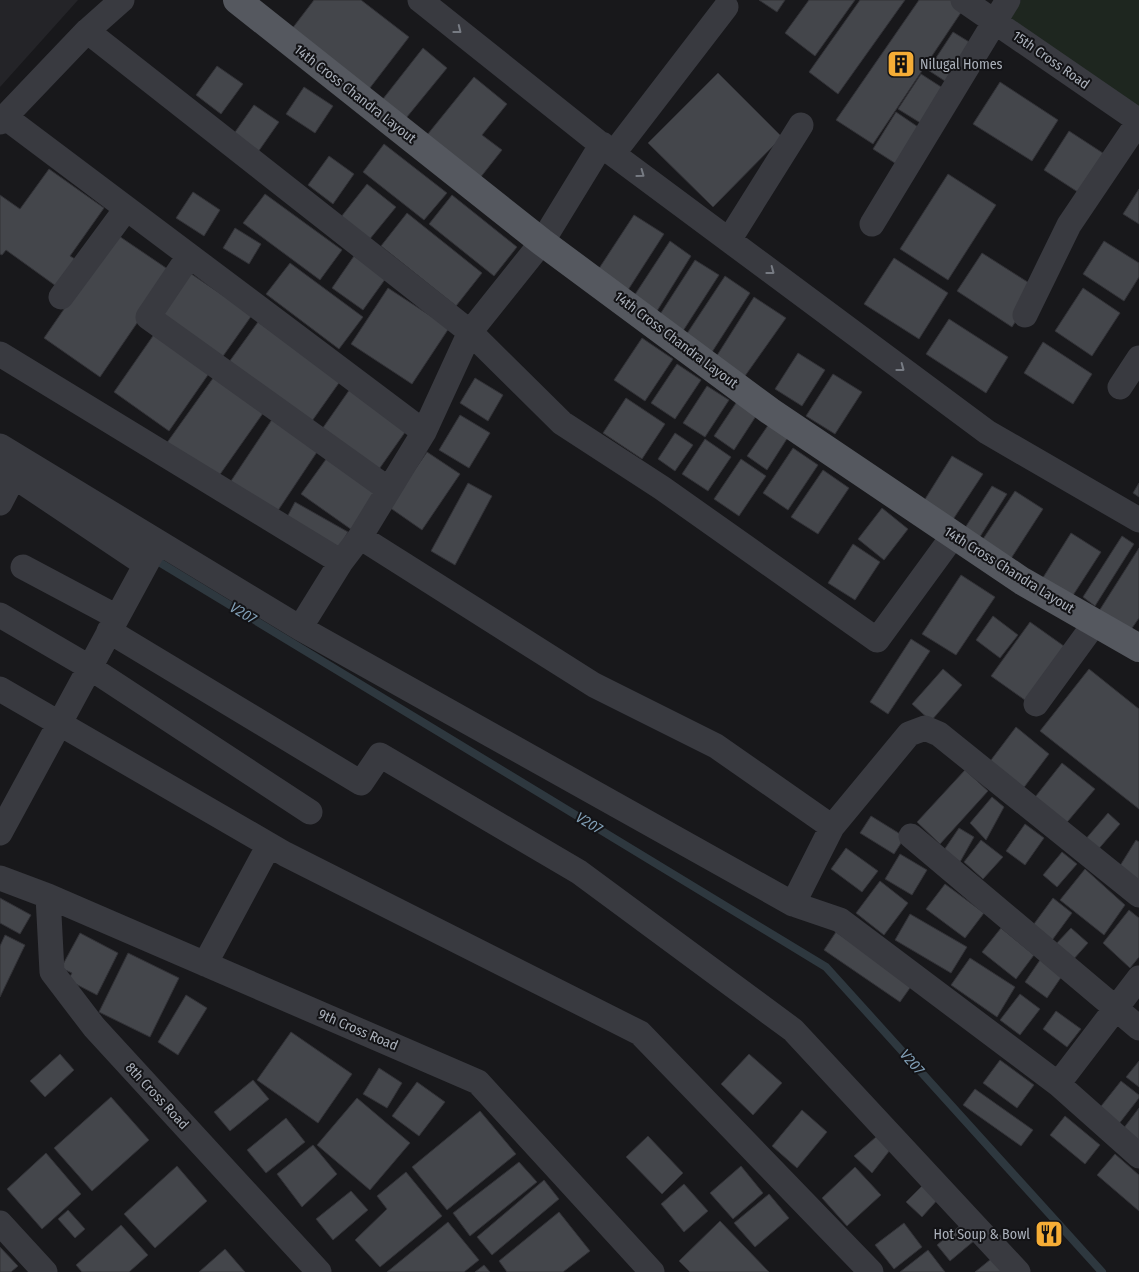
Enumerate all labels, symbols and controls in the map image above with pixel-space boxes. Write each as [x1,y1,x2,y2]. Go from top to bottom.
one-way arrow [452,25,461,33]
street label: 15th Cross Road [1009,27,1093,93]
street label: 14th Cross Chandra Layout [291,41,420,147]
building icon: Nilugal Homes [886,49,916,79]
place label: Nilugal Homes [920,56,1003,73]
one-way arrow [635,168,645,177]
one-way arrow [765,265,775,274]
street label: 14th Cross Chandra Layout [611,288,741,392]
one-way arrow [895,362,905,371]
street label: 14th Cross Chandra Layout [941,523,1078,617]
water label: V207 [226,598,260,628]
water label: V207 [572,808,606,838]
street label: 9th Cross Road [316,1006,400,1054]
water label: V207 [896,1046,929,1079]
street label: 8th Cross Road [122,1059,192,1133]
restaurant icon: Hot Soup & Bowl [1034,1219,1064,1249]
place label: Hot Soup & Bowl [933,1226,1030,1243]

